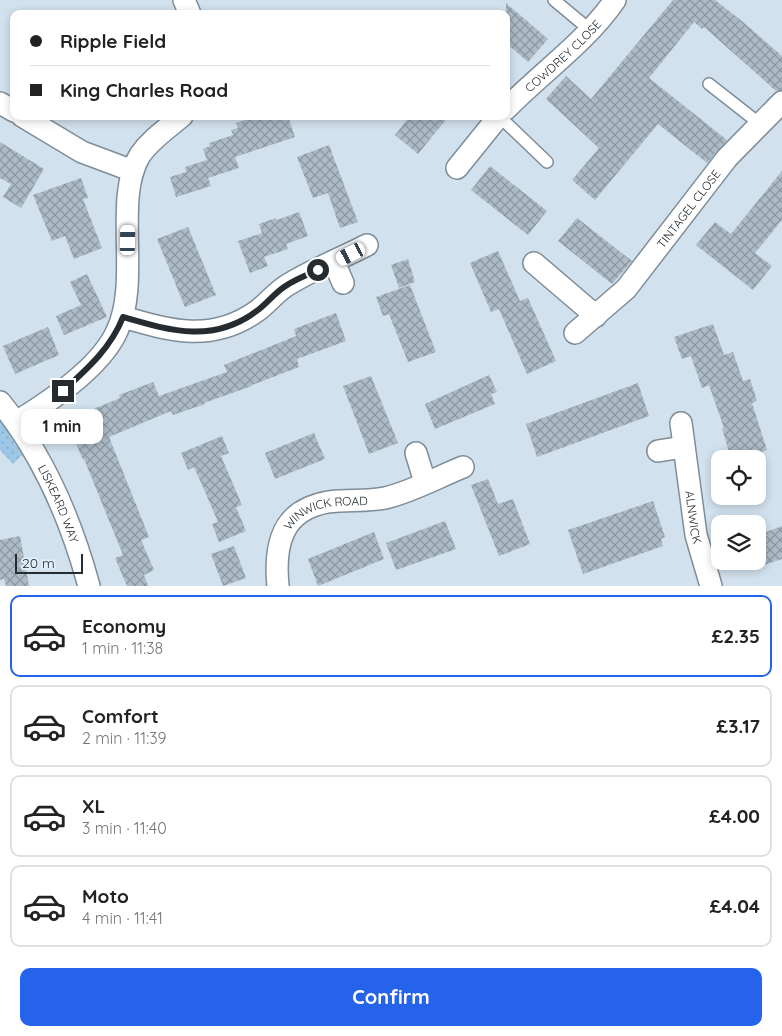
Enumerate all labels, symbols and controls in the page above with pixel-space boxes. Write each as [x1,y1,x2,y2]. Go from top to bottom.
street label: COWDREY CLOSE [521,16,604,95]
text: Ripple Field [60,29,166,53]
text: King Charles Road [60,78,228,102]
street label: TINTAGEL CLOSE [653,166,723,251]
car [120,225,135,255]
car [334,241,367,267]
route start [307,259,329,281]
route end [52,380,74,402]
callout: 1 min [22,408,104,444]
text: 1 min [43,416,81,436]
map controls [711,450,766,570]
button: locate [711,450,766,505]
street label: LISKEARD WAY [35,462,83,545]
street label: ALNWICK [683,490,706,545]
street label: WINWICK ROAD [280,493,368,532]
button: layers [711,515,766,570]
scale bar [15,551,82,574]
text: 20 m [22,554,55,572]
icon: car [22,614,67,659]
text: Economy [82,614,166,638]
text: £2.35 [711,624,760,648]
text: 1 min · 11:38 [82,638,163,658]
icon: car [22,704,67,749]
text: Comfort [82,704,159,728]
text: £3.17 [716,714,760,738]
text: 2 min · 11:39 [82,728,167,748]
icon: car [22,794,67,839]
text: XL [82,794,105,818]
text: £4.00 [709,804,760,828]
text: 3 min · 11:40 [82,818,167,838]
icon: car [22,884,67,929]
text: Moto [82,884,129,908]
text: £4.04 [709,894,760,918]
text: 4 min · 11:41 [82,908,163,928]
button: Confirm [20,968,762,1026]

